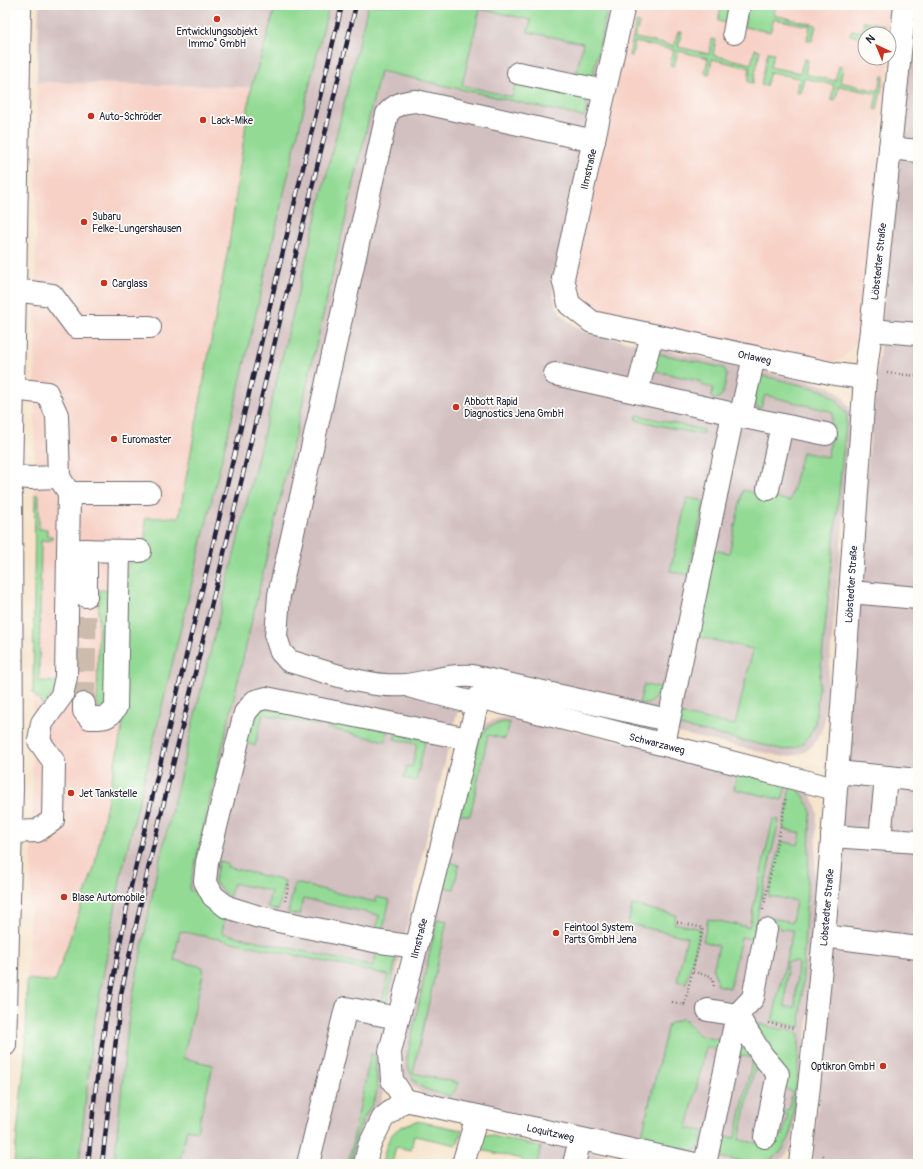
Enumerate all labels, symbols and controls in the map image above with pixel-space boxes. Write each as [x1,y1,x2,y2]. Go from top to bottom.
marker: Entwicklungsobjekt Immo⁵ GmbH [212,14,222,24]
place label: Entwicklungsobjekt Immo⁵ GmbH [177,26,258,50]
north arrow [857,26,897,66]
text: N [863,32,878,46]
marker: Auto-Schröder [86,111,96,121]
place label: Auto-Schröder [99,111,162,123]
marker: Lack-Mike [198,115,208,125]
place label: Lack-Mike [211,115,253,127]
street label: Ilmstraße [579,148,599,191]
place label: Subaru Felke-Lungershausen [92,211,182,235]
marker: Subaru Felke-Lungershausen [79,217,89,227]
street label: Löbstedter Straße [869,222,889,301]
marker: Carglass [99,278,109,288]
place label: Carglass [112,278,148,290]
street label: Orlaweg [737,348,772,367]
place label: Abbott Rapid Diagnostics Jena GmbH [464,396,564,420]
marker: Abbott Rapid Diagnostics Jena GmbH [451,402,461,412]
marker: Euromaster [109,434,119,444]
place label: Euromaster [122,434,172,446]
street label: Löbstedter Straße [843,545,860,623]
street label: Schwarzaweg [628,731,686,757]
marker: Jet Tankstelle [66,788,76,798]
place label: Jet Tankstelle [79,788,137,800]
street label: Löbstedter Straße [818,868,837,947]
marker: Blase Automobile [59,892,69,902]
place label: Blase Automobile [72,892,145,904]
street label: Ilmstraße [409,917,430,960]
place label: Feintool System Parts GmbH Jena [564,922,637,946]
marker: Feintool System Parts GmbH Jena [551,928,561,938]
place label: Optikron GmbH [811,1061,875,1073]
marker: Optikron GmbH [878,1061,888,1071]
street label: Loquitzweg [525,1122,575,1144]

